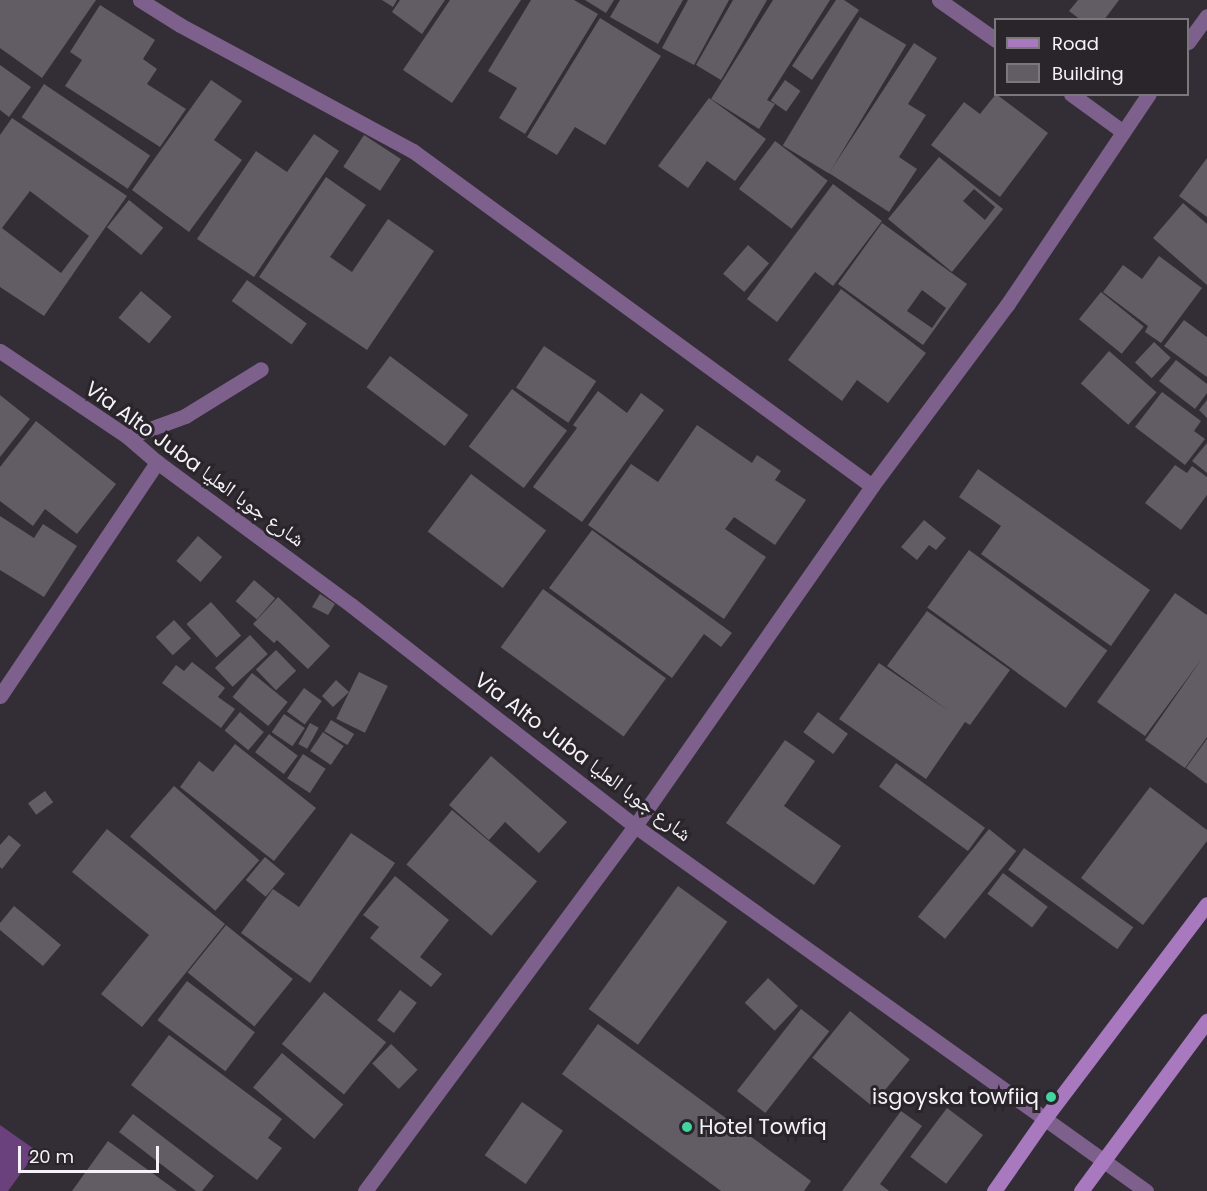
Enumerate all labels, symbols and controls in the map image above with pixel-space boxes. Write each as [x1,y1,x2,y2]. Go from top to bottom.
legend [994,18,1189,96]
text: Road [1052,31,1099,56]
text: Building [1052,61,1124,86]
street label: Via Alto Juba شارع جوبا العليا [80,376,310,552]
street label: Via Alto Juba شارع جوبا العليا [469,667,697,847]
place label: isgoyska towfiiq [872,1084,1039,1110]
marker: isgoyska towfiiq [1044,1090,1058,1104]
place label: Hotel Towfiq [699,1114,827,1140]
marker: Hotel Towfiq [680,1120,694,1134]
scale bar [21,1134,162,1172]
text: 20 m [29,1144,74,1169]

